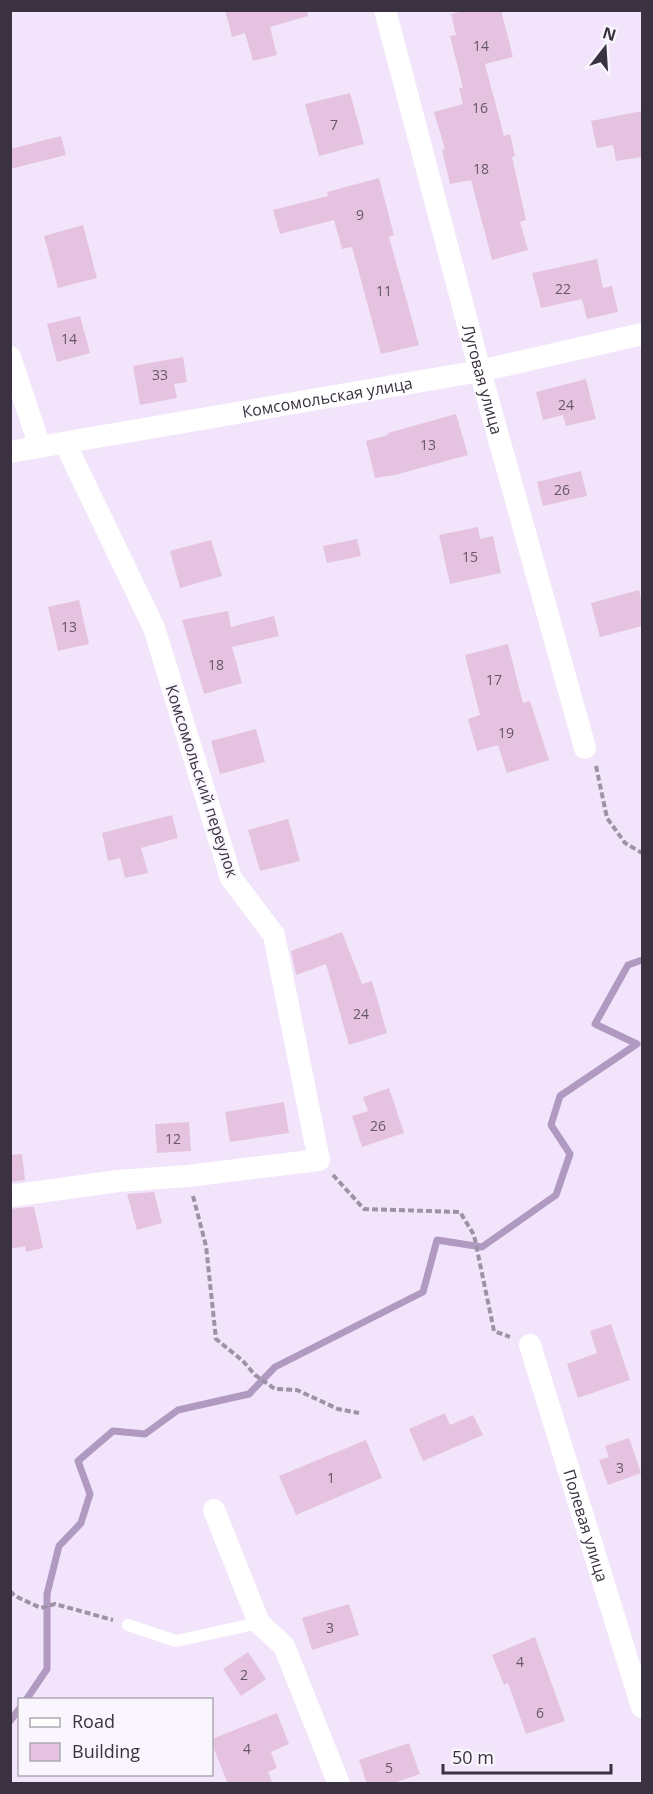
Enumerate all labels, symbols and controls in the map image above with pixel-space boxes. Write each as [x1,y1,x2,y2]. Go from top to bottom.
north arrow [575,18,635,78]
text: N [600,21,619,46]
house number: 14 [473,36,489,55]
house number: 16 [472,98,488,117]
house number: 7 [330,115,338,134]
house number: 18 [473,159,489,178]
house number: 9 [356,205,364,224]
house number: 22 [555,279,571,298]
house number: 11 [376,281,392,300]
street label: Луговая улица [457,322,508,437]
house number: 14 [61,329,77,348]
house number: 33 [152,365,168,384]
street label: Комсомольская улица [240,372,414,423]
house number: 24 [558,395,574,414]
house number: 13 [420,435,436,454]
house number: 26 [554,480,570,499]
house number: 15 [462,547,478,566]
house number: 13 [61,617,77,636]
house number: 18 [208,655,224,674]
house number: 17 [486,670,502,689]
street label: Комсомольский переулок [160,682,244,881]
house number: 19 [498,723,514,742]
house number: 24 [353,1004,369,1023]
house number: 26 [370,1116,386,1135]
house number: 12 [165,1129,181,1148]
house number: 3 [616,1458,624,1477]
street label: Полевая улица [558,1467,614,1585]
house number: 1 [327,1468,335,1487]
house number: 3 [326,1618,334,1637]
house number: 4 [516,1652,524,1671]
house number: 2 [240,1665,248,1684]
legend [18,1698,213,1776]
house number: 6 [536,1703,544,1722]
text: Road [72,1709,115,1733]
scale bar [443,1737,611,1775]
text: Building [72,1739,140,1763]
house number: 4 [243,1739,251,1758]
text: 50 m [452,1745,494,1769]
house number: 5 [385,1758,393,1777]

